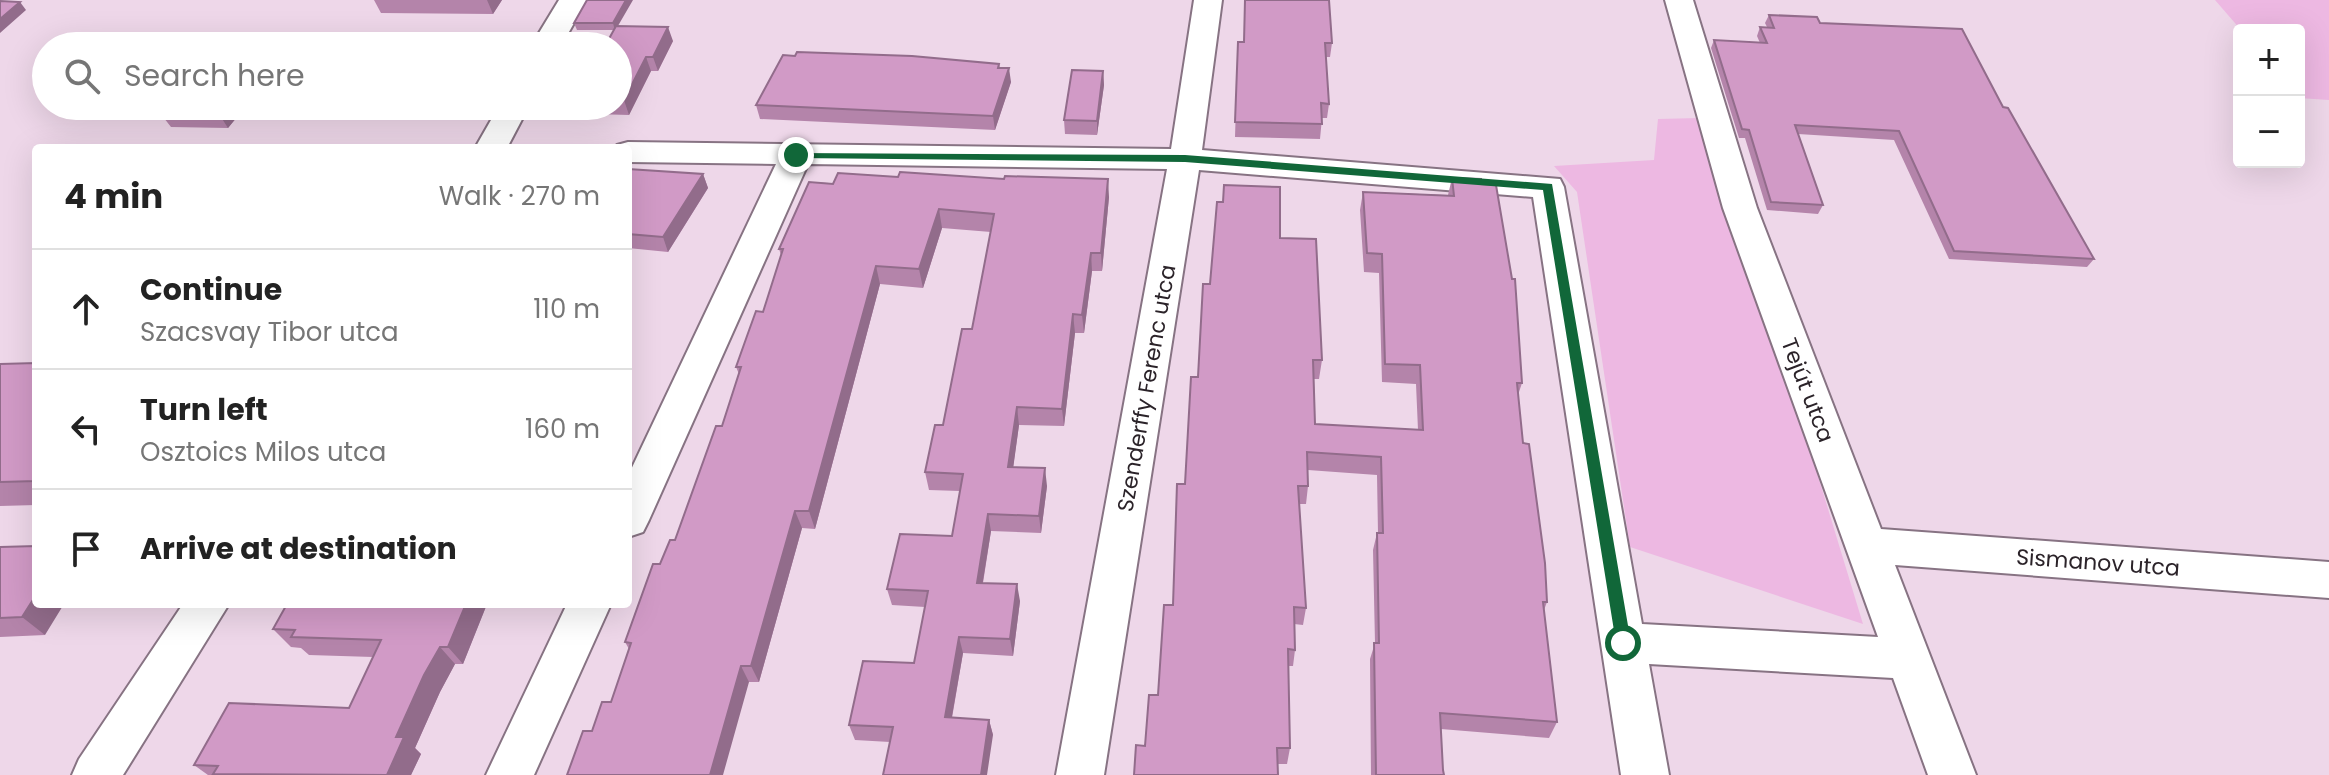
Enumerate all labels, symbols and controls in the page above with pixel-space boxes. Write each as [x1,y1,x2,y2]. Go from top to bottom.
map controls [2233,24,2305,168]
button: + [2233,24,2305,96]
search box [32,32,632,120]
icon: search [60,54,104,98]
text: Search here [124,54,305,97]
button: − [2233,96,2305,168]
route end [778,137,814,173]
text: 4 min [64,172,163,220]
text: Walk · 270 m [439,178,600,214]
street label: Szenderffy Ferenc utca [1109,262,1183,514]
text: Continue [140,268,282,311]
icon: ahead [64,287,108,331]
text: 110 m [533,291,600,327]
text: Szacsvay Tibor utca [140,314,399,350]
street label: Tejút utca [1773,334,1842,447]
text: Turn left [140,388,268,431]
icon: left [64,407,108,451]
text: 160 m [525,411,600,447]
text: Osztoics Milos utca [140,434,386,470]
icon: arrive [64,527,108,571]
text: Arrive at destination [140,527,457,570]
street label: Sismanov utca [2015,541,2181,584]
route start [1605,625,1641,661]

